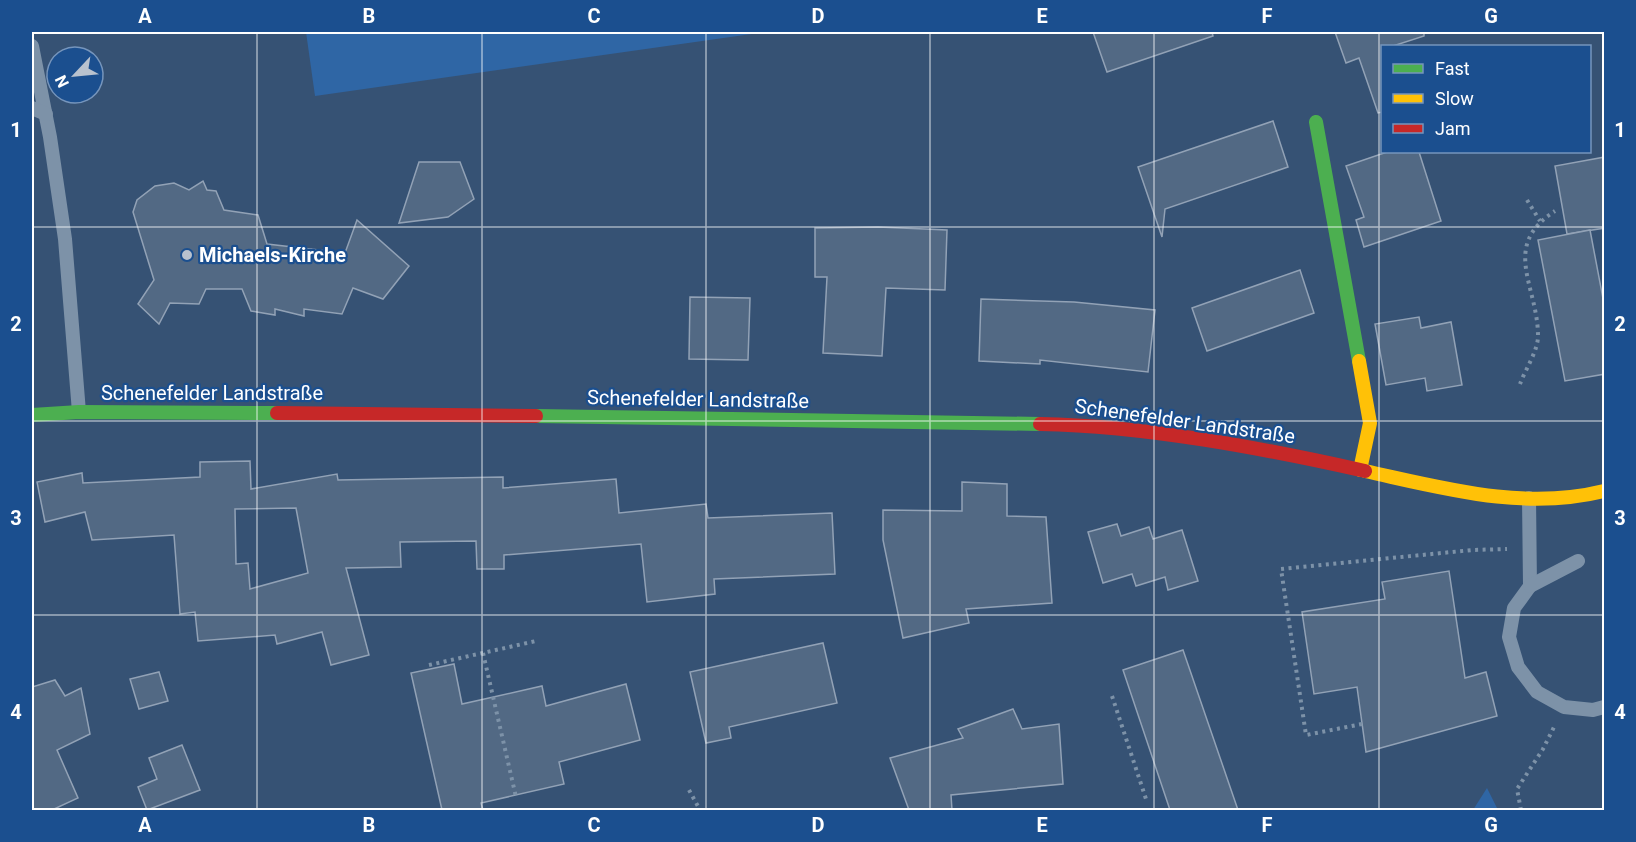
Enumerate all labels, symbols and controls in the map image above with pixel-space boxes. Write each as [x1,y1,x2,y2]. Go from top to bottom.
text: A [138,4,152,28]
text: B [363,4,375,28]
text: C [587,4,601,28]
text: D [812,4,825,28]
text: E [1036,4,1048,28]
text: F [1262,4,1273,28]
text: G [1484,4,1498,28]
north arrow [45,45,105,105]
legend [1381,45,1591,153]
text: Fast [1435,58,1470,79]
text: N [51,72,73,91]
text: Slow [1435,88,1474,109]
text: 1 [10,118,22,142]
text: Jam [1435,118,1471,139]
text: 1 [1614,118,1626,142]
place label: Michaels-Kirche [199,243,346,267]
marker: Michaels-Kirche [180,248,194,262]
text: 2 [10,312,22,336]
text: 2 [1614,312,1626,336]
street label: Schenefelder Landstraße [101,381,323,405]
street label: Schenefelder Landstraße [587,385,809,413]
street label: Schenefelder Landstraße [1073,394,1297,448]
text: 3 [10,506,22,530]
text: 3 [1614,506,1626,530]
text: 4 [10,700,22,724]
text: 4 [1614,700,1626,724]
text: A [138,813,152,837]
text: B [363,813,375,837]
text: C [587,813,601,837]
text: D [812,813,825,837]
text: E [1036,813,1048,837]
text: F [1262,813,1273,837]
text: G [1484,813,1498,837]

